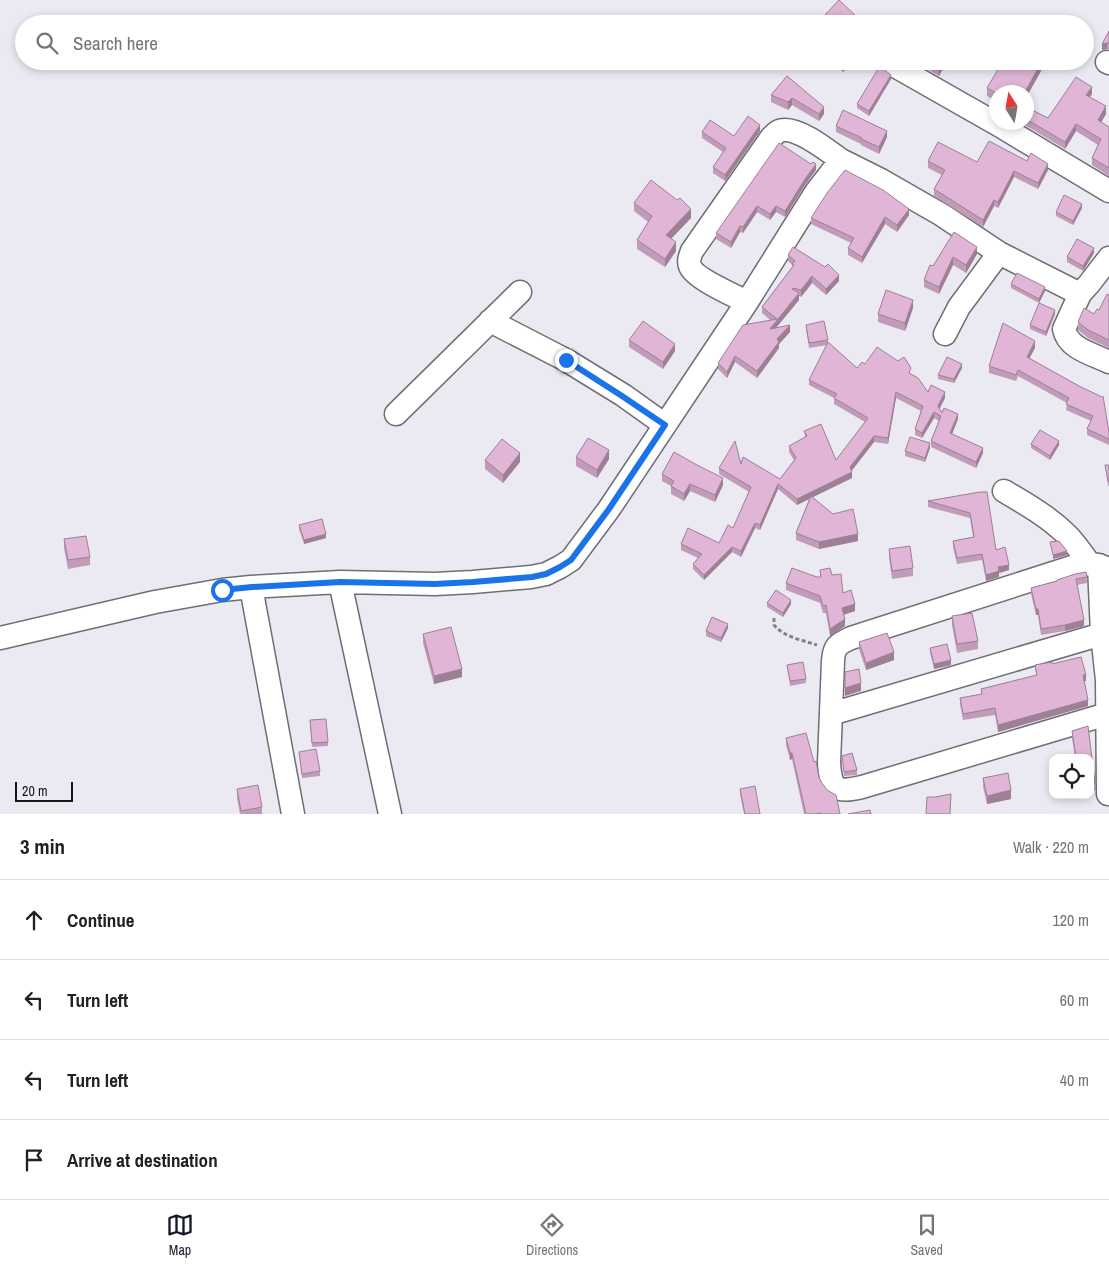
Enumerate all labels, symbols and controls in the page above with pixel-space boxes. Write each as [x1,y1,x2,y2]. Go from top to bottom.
search box [15,15,1094,70]
icon: search [33,29,61,57]
text: Search here [73,30,158,56]
north arrow [989,85,1034,130]
route end [555,349,578,372]
route start [211,579,234,602]
map controls [1049,754,1094,799]
button: locate [1049,754,1094,799]
scale bar [15,779,72,802]
text: 20 m [22,782,48,800]
text: 3 min [20,832,65,861]
text: Walk · 220 m [1013,836,1089,858]
icon: ahead [20,906,48,934]
text: Continue [67,907,135,933]
text: 120 m [1053,909,1089,931]
icon: left [20,986,48,1014]
text: Turn left [67,987,128,1013]
text: 60 m [1060,989,1089,1011]
icon: left [20,1066,48,1094]
text: Turn left [67,1067,128,1093]
text: 40 m [1060,1069,1089,1091]
icon: arrive [20,1146,48,1174]
text: Arrive at destination [67,1147,218,1173]
tab: Map [166,1211,194,1259]
tab: Directions [526,1211,578,1259]
tab: Saved [910,1211,943,1259]

